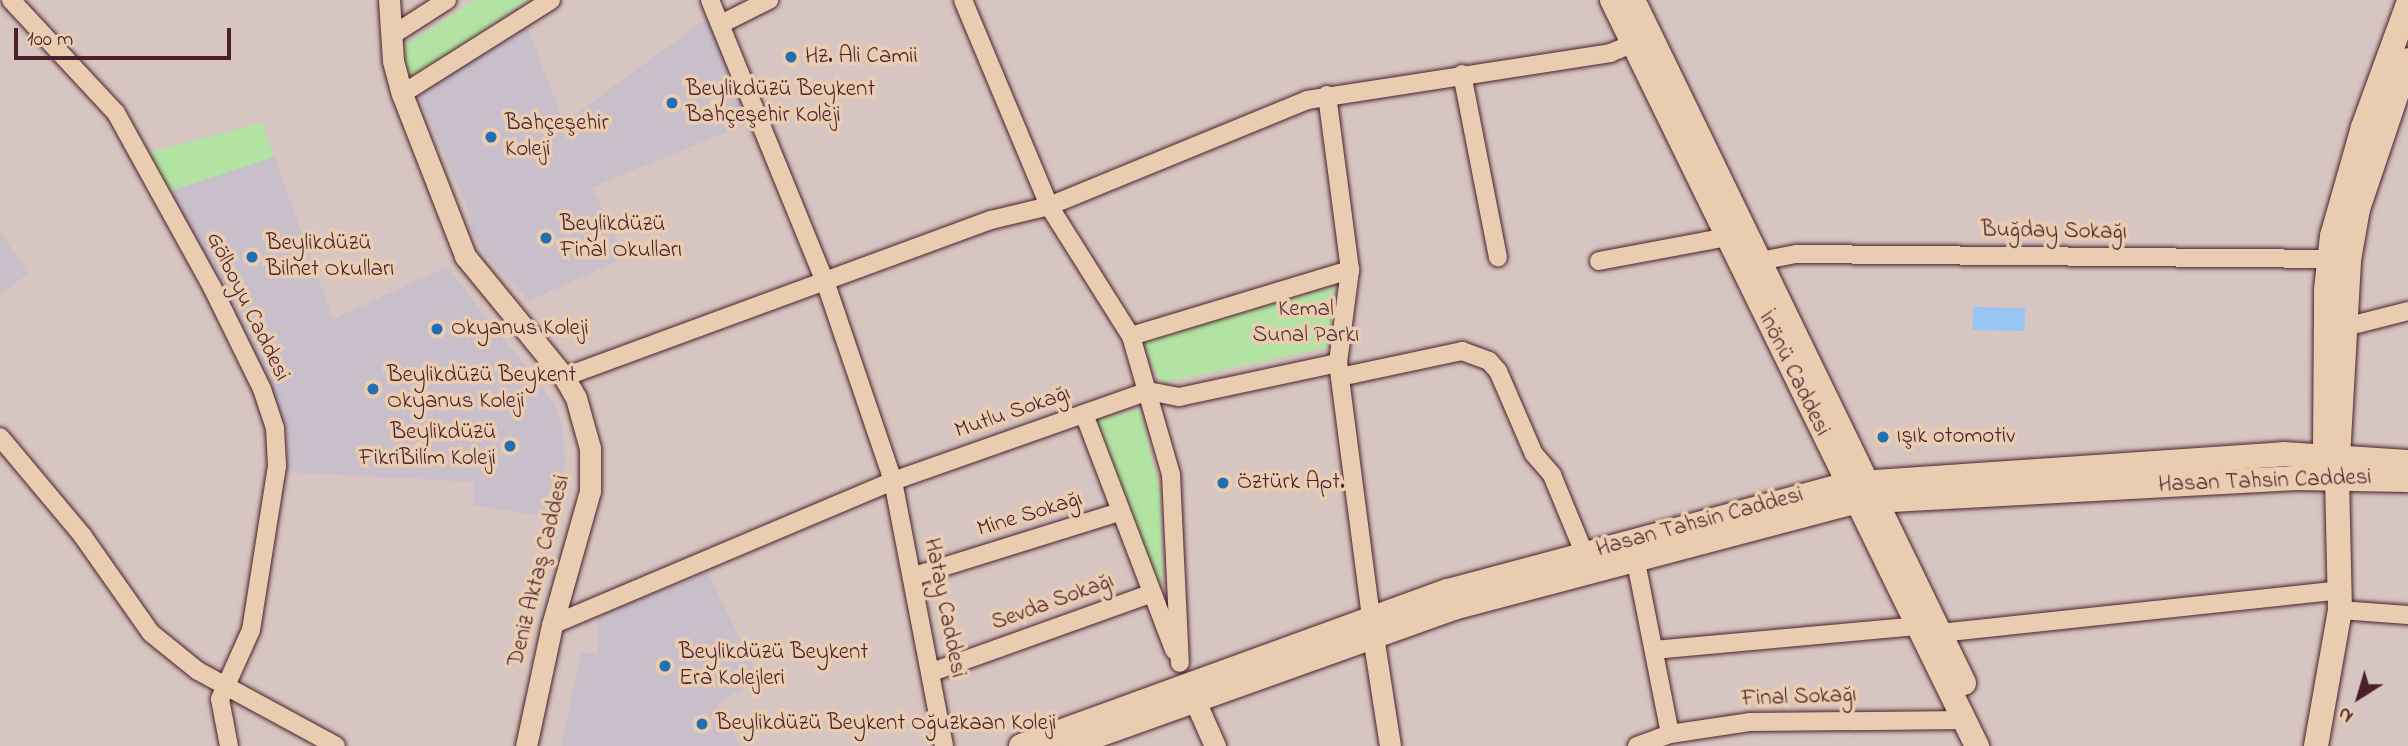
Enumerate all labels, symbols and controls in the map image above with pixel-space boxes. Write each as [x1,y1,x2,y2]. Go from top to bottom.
scale bar [18,14,234,58]
text: 100 m [27,25,73,55]
place label: Hz. Ali Camii [805,43,918,71]
marker: Hz. Ali Camii [783,49,799,65]
place label: Beylikdüzü Beykent Bahçeşehir Koleji [686,76,875,130]
marker: Beylikdüzü Beykent Bahçeşehir Koleji [664,95,680,111]
place label: Bahçeşehir Koleji [505,110,609,164]
marker: Bahçeşehir Koleji [483,129,499,145]
place label: Beylikdüzü Final Okulları [560,211,682,265]
street label: Buğday Sokağı [1981,217,2127,247]
street label: Gölboyu Caddesi [199,228,295,386]
place label: Beylikdüzü Bilnet Okulları [266,230,394,284]
marker: Beylikdüzü Final Okulları [538,230,554,246]
marker: Beylikdüzü Bilnet Okulları [244,249,260,265]
park label: Kemal Sunal Parkı [1253,296,1359,350]
street label: İnönü Caddesi [1751,307,1835,441]
place label: Okyanus Koleji [451,315,589,343]
marker: Okyanus Koleji [429,321,445,337]
place label: Beylikdüzü Beykent Okyanus Koleji [387,362,576,416]
street label: Mutlu Sokağı [952,380,1074,446]
marker: Beylikdüzü Beykent Okyanus Koleji [365,381,381,397]
place label: Beylikdüzü FikriBilim Koleji [359,419,496,473]
place label: ışık otomotiv [1897,423,2015,451]
marker: ışık otomotiv [1875,429,1891,445]
marker: Beylikdüzü FikriBilim Koleji [502,438,518,454]
street label: Hasan Tahsin Caddesi [2158,464,2372,500]
place label: Öztürk Apt. [1237,469,1345,497]
street label: Deniz Aktaş Caddesi [503,472,577,670]
marker: Öztürk Apt. [1215,475,1231,491]
street label: Hasan Tahsin Caddesi [1593,482,1807,564]
street label: Mine Sokağı [974,486,1086,544]
street label: Hatay Caddesi [917,536,971,680]
street label: Sevda Sokağı [988,568,1118,638]
place label: Beylikdüzü Beykent Era Kolejleri [679,639,868,693]
marker: Beylikdüzü Beykent Era Kolejleri [657,658,673,674]
north arrow [2324,662,2394,732]
street label: Final Sokağı [1741,682,1857,714]
text: N [2333,700,2359,729]
place label: Beylikdüzü Beykent Oğuzkaan Koleji [716,710,1056,738]
marker: Beylikdüzü Beykent Oğuzkaan Koleji [694,716,710,732]

